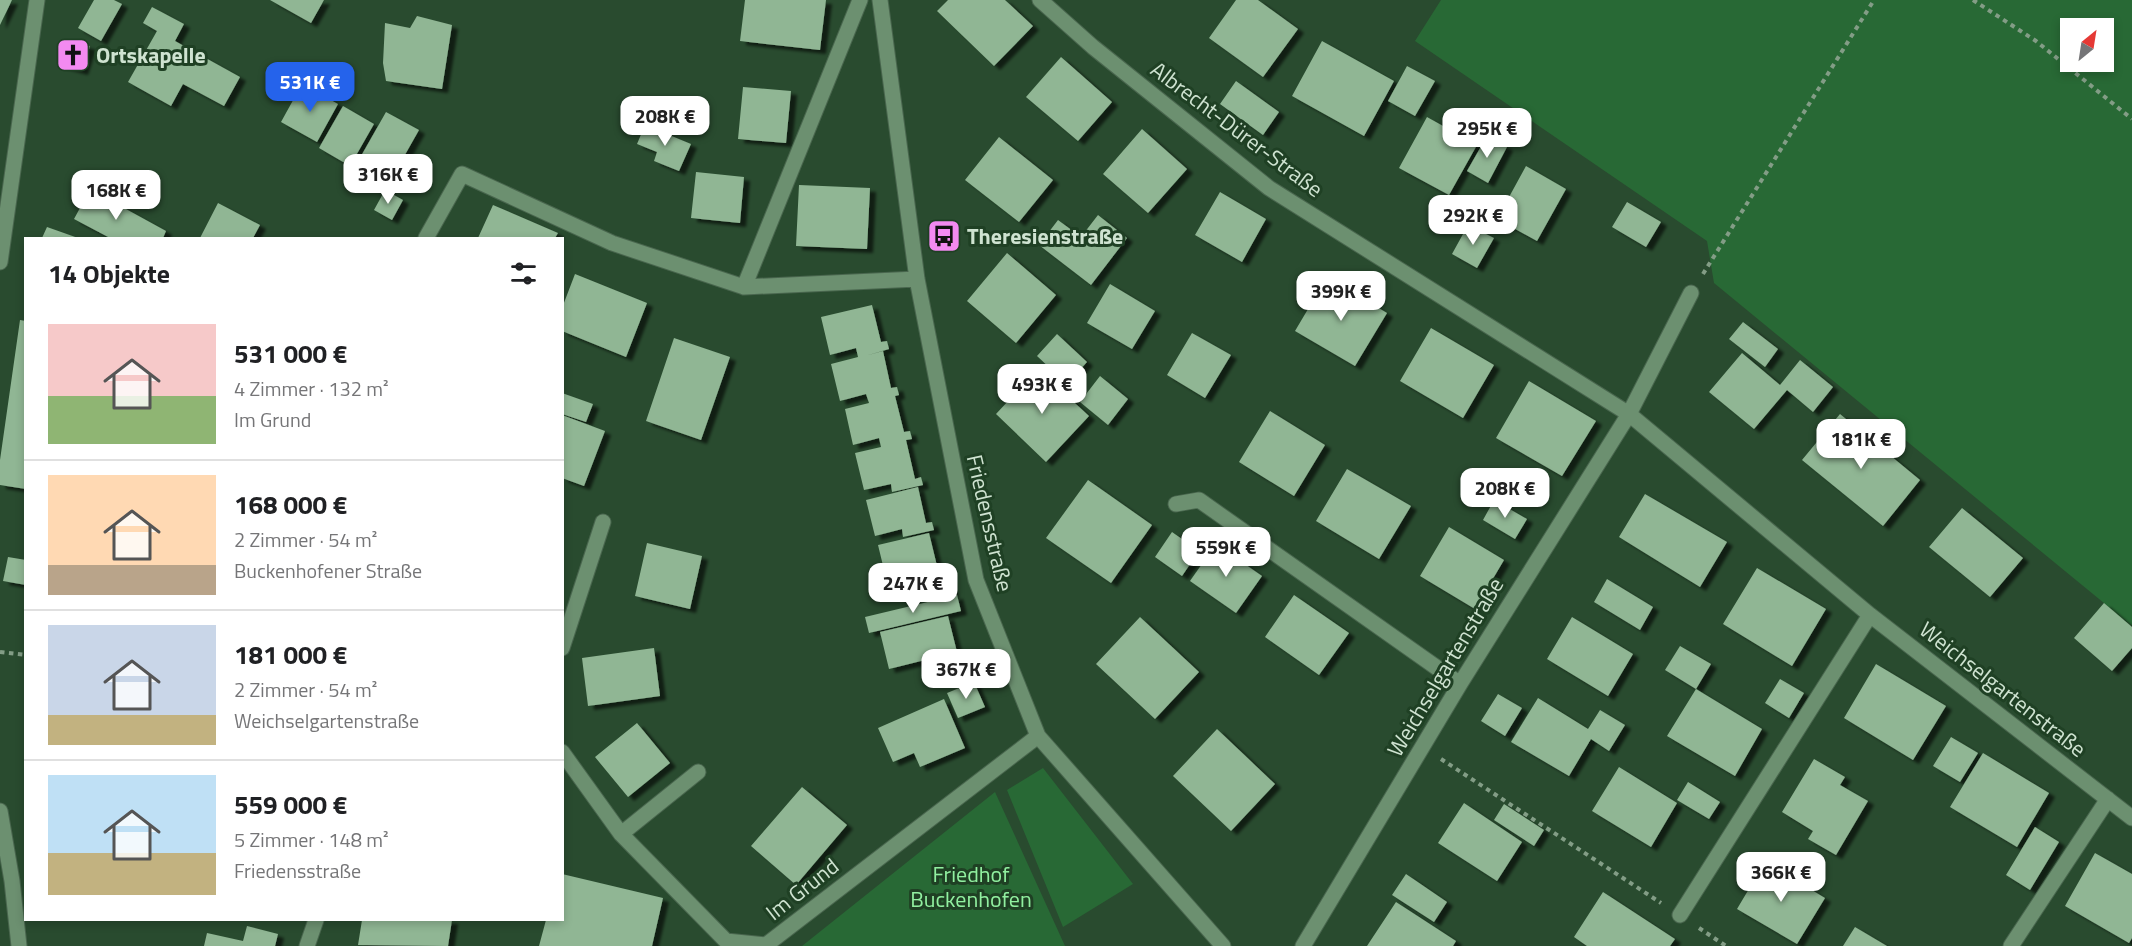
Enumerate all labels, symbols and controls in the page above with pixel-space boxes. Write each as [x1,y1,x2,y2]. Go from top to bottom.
north arrow [2060,18,2114,72]
map controls [2060,18,2114,72]
church icon: Ortskapelle [55,37,91,73]
place label: Ortskapelle [96,38,206,72]
street label: Albrecht-Dürer-Straße [1144,53,1330,205]
pin: 531K € [261,62,359,113]
text: 531K € [279,66,341,97]
pin: 208K € [616,96,714,147]
text: 208K € [634,100,696,131]
pin: 295K € [1438,108,1536,159]
text: 295K € [1456,112,1518,143]
pin: 316K € [339,154,437,205]
text: 316K € [357,158,419,189]
pin: 168K € [67,170,165,221]
text: 168K € [85,174,147,205]
pin: 292K € [1424,195,1522,246]
text: 292K € [1442,199,1504,230]
bus stop icon: Theresienstraße [926,218,962,254]
place label: Theresienstraße [967,219,1123,253]
text: 14 Objekte [48,254,170,293]
icon: filters [507,257,540,290]
pin: 399K € [1292,271,1390,322]
text: 399K € [1310,275,1372,306]
text: 531 000 € [234,334,347,373]
icon: home [96,348,168,420]
pin: 493K € [993,364,1091,415]
text: 493K € [1011,368,1073,399]
text: 4 Zimmer · 132 m² [234,373,389,404]
text: Im Grund [234,404,311,435]
pin: 181K € [1812,419,1910,470]
text: 181K € [1830,423,1892,454]
street label: Friedensstraße [958,451,1022,595]
pin: 208K € [1456,468,1554,519]
text: 208K € [1474,472,1536,503]
text: 168 000 € [234,485,347,524]
icon: home [96,499,168,571]
text: 2 Zimmer · 54 m² [234,524,377,555]
pin: 559K € [1177,527,1275,578]
text: 559K € [1195,531,1257,562]
text: Buckenhofener Straße [234,555,422,586]
pin: 247K € [864,563,962,614]
text: 247K € [882,567,944,598]
street label: Weichselgartenstraße [1378,571,1512,763]
street label: Weichselgartenstraße [1912,613,2094,765]
text: 181 000 € [234,635,347,674]
icon: home [96,649,168,721]
pin: 367K € [917,649,1015,700]
text: 367K € [935,653,997,684]
text: 2 Zimmer · 54 m² [234,674,377,705]
text: Weichselgartenstraße [234,705,419,736]
text: 559 000 € [234,785,347,824]
icon: home [96,799,168,871]
text: 5 Zimmer · 148 m² [234,824,389,855]
street label: Im Grund [758,849,846,929]
pin: 366K € [1732,852,1830,903]
text: Friedensstraße [234,855,361,886]
text: 366K € [1750,856,1812,887]
park label: Friedhof Buckenhofen [910,857,1032,916]

